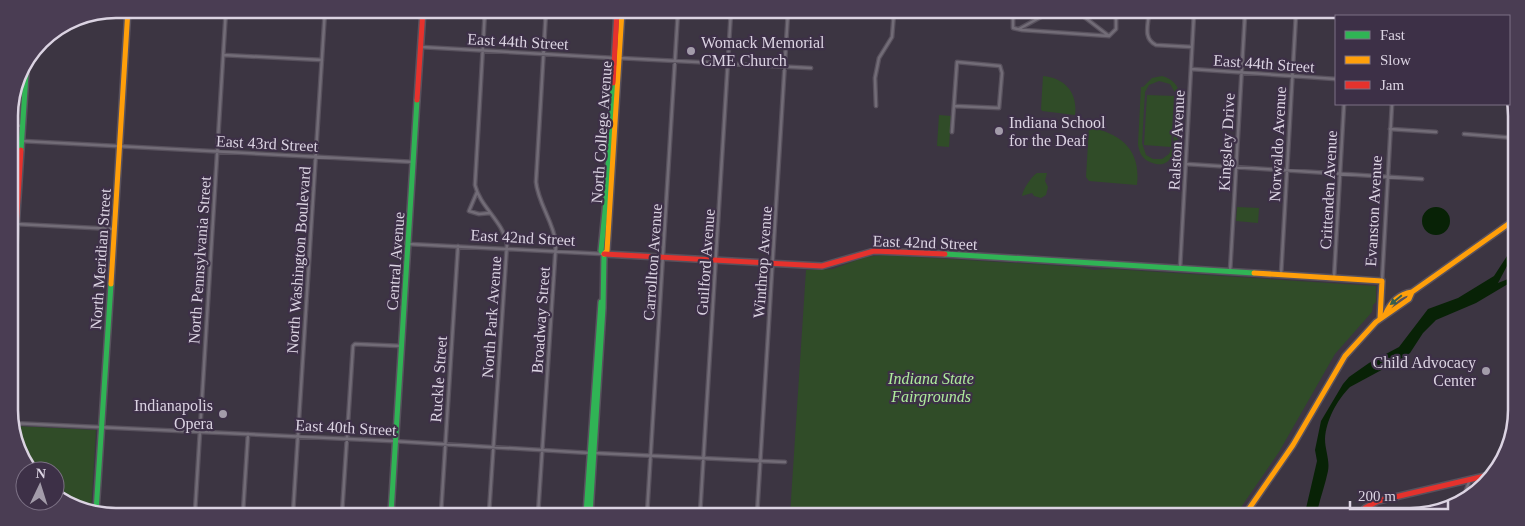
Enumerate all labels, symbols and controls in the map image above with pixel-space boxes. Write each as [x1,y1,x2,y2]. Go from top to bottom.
legend [1335,15,1510,105]
text: Fast [1380,27,1406,43]
street label: East 44th Street [467,30,570,53]
place label: Womack Memorial CME Church [701,34,825,69]
marker: Womack Memorial CME Church [685,45,697,57]
street label: East 44th Street [1213,51,1316,76]
text: Slow [1380,52,1411,68]
street label: North College Avenue [588,60,616,204]
text: Jam [1380,77,1404,93]
street label: Norwaldo Avenue [1266,86,1289,202]
street label: Ralston Avenue [1165,89,1188,191]
street label: Kingsley Drive [1215,93,1239,192]
place label: Indiana School for the Deaf [1009,114,1106,149]
marker: Indiana School for the Deaf [993,125,1005,137]
street label: Crittenden Avenue [1317,130,1340,250]
street label: East 43rd Street [215,132,319,155]
street label: Evanston Avenue [1362,155,1385,267]
street label: North Washington Boulevard [283,166,315,354]
street label: North Pennsylvania Street [185,175,215,344]
street label: North Meridian Street [87,187,114,330]
street label: Carrollton Avenue [640,203,665,321]
street label: Winthrop Avenue [750,205,776,319]
street label: Guilford Avenue [693,208,718,316]
street label: Central Avenue [384,211,407,311]
street label: East 42nd Street [470,226,576,249]
street label: East 42nd Street [872,232,978,253]
street label: North Park Avenue [479,255,504,379]
street label: Broadway Street [528,265,554,374]
one-way arrow [1389,294,1402,305]
street label: Ruckle Street [427,335,450,423]
place label: Child Advocacy Center [1372,354,1477,389]
marker: Child Advocacy Center [1480,365,1492,377]
park label: Indiana State Fairgrounds [887,370,974,406]
place label: Indianapolis Opera [134,397,213,433]
marker: Indianapolis Opera [217,408,229,420]
street label: East 40th Street [295,416,398,439]
north arrow [15,461,65,511]
text: N [35,466,46,481]
scale bar [1350,478,1448,510]
text: 200 m [1358,488,1396,504]

